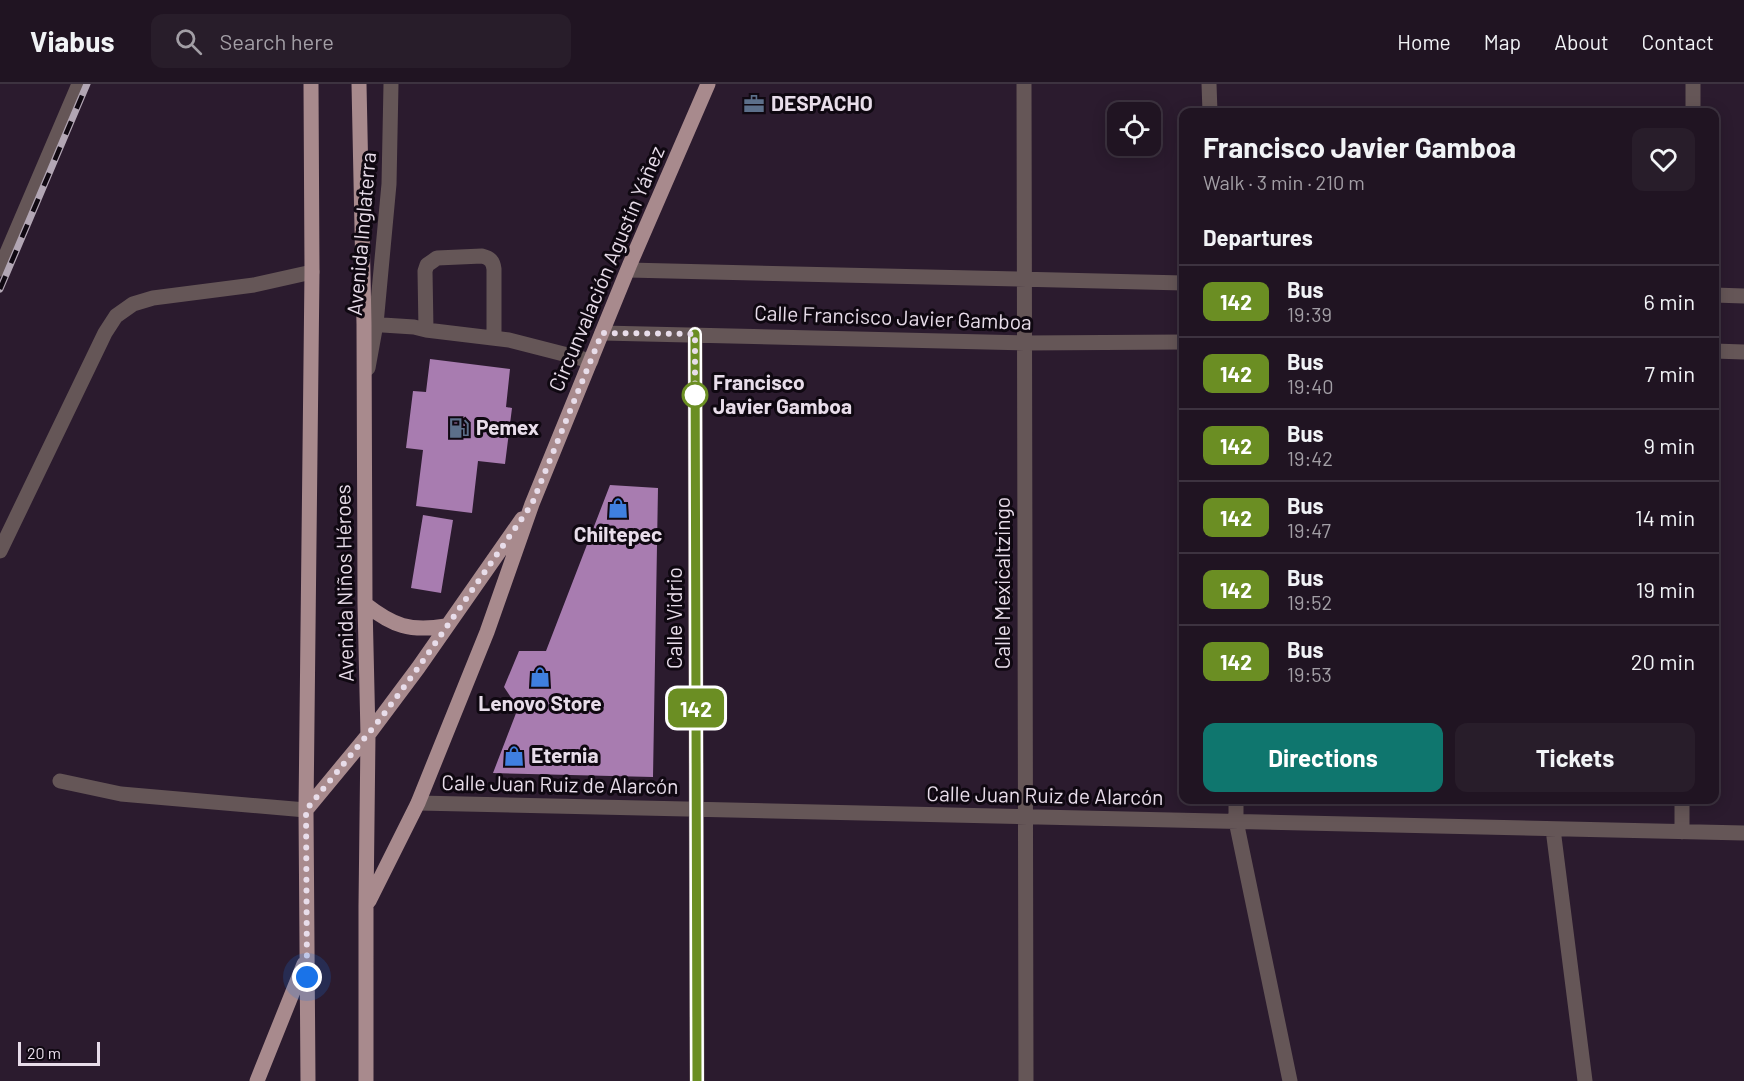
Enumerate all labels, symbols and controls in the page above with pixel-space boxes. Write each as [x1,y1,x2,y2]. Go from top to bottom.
search box [151,14,571,68]
text: Viabus [30,24,115,58]
icon: search [172,25,205,58]
text: Search here [220,28,334,54]
text: Home [1397,29,1451,54]
text: Map [1484,29,1521,54]
text: About [1554,29,1609,54]
text: Contact [1642,29,1714,54]
place label: DESPACHO [771,90,873,115]
office icon: DESPACHO [742,92,766,116]
map controls [1107,102,1161,156]
button: locate [1107,102,1161,156]
button: heart [1632,128,1695,191]
text: Francisco Javier Gamboa [1203,130,1516,164]
street label: Circunvalación Agustín Yáñez [543,142,669,395]
street label: Avenida Inglaterra [341,151,380,317]
text: Walk · 3 min · 210 m [1203,170,1365,194]
text: Departures [1203,224,1313,250]
text: Bus [1287,276,1324,302]
text: 6 min [1644,288,1695,314]
text: 142 [1220,289,1252,314]
street label: Calle Francisco Javier Gamboa [754,299,1032,334]
text: 19:39 [1287,302,1332,326]
text: Bus [1287,348,1324,374]
text: 7 min [1645,360,1695,386]
text: 142 [1220,361,1252,386]
place label: Francisco Javier Gamboa [713,369,852,418]
text: 19:40 [1287,374,1334,398]
marker: Francisco Javier Gamboa [682,382,708,408]
place label: Pemex [476,414,539,439]
fuel station icon: Pemex [447,416,471,440]
text: Bus [1287,420,1324,446]
text: 9 min [1643,432,1695,458]
text: 142 [1220,433,1252,458]
text: 19:42 [1287,446,1333,470]
street label: Avenida Niños Héroes [329,484,358,682]
text: Bus [1287,492,1324,518]
shop icon: Chiltepec [606,496,630,520]
street label: Calle Mexicaltzingo [989,497,1014,669]
text: 14 min [1635,504,1695,530]
text: 142 [1220,505,1252,530]
text: 19:47 [1287,518,1331,542]
place label: Chiltepec [574,521,662,546]
text: Bus [1287,564,1324,590]
street label: Calle Vidrio [661,567,686,669]
text: 19 min [1636,576,1695,602]
text: 142 [1220,577,1252,602]
text: 19:52 [1287,590,1332,614]
text: Bus [1287,636,1324,662]
text: 20 min [1631,648,1695,674]
text: 142 [1220,649,1252,674]
text: 19:53 [1287,662,1332,686]
shop icon: Lenovo Store [528,665,552,689]
line badge: 142 [662,688,730,728]
place label: Lenovo Store [478,690,602,715]
text: 142 [680,696,712,721]
button: Directions [1203,723,1443,792]
button: Tickets [1455,723,1695,792]
place label: Eternia [531,742,599,767]
shop icon: Eternia [502,744,526,768]
street label: Calle Juan Ruiz de Alarcón [441,769,679,798]
street label: Calle Juan Ruiz de Alarcón [926,780,1164,809]
your location [292,962,322,992]
scale bar [18,1039,100,1066]
text: 20 m [27,1043,61,1062]

